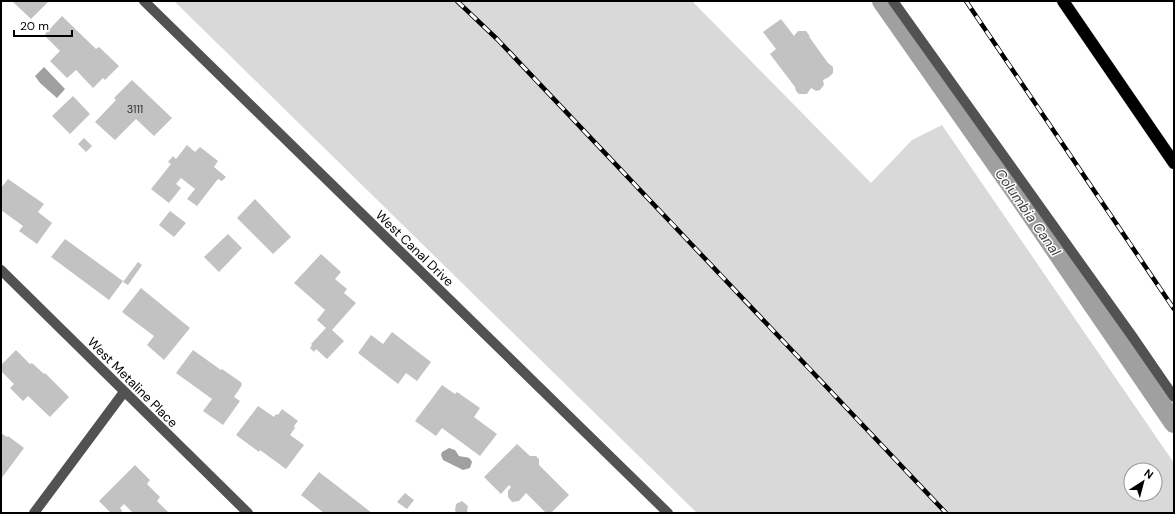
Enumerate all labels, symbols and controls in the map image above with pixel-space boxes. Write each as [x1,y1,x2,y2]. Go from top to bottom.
scale bar [14,12,72,38]
text: 20 m [20,18,49,34]
house number: 3111 [127,102,143,116]
water label: Columbia Canal [991,165,1065,260]
street label: West Canal Drive [372,207,457,290]
street label: West Metaline Place [84,334,181,431]
north arrow [1123,462,1163,502]
text: N [1142,466,1156,482]

